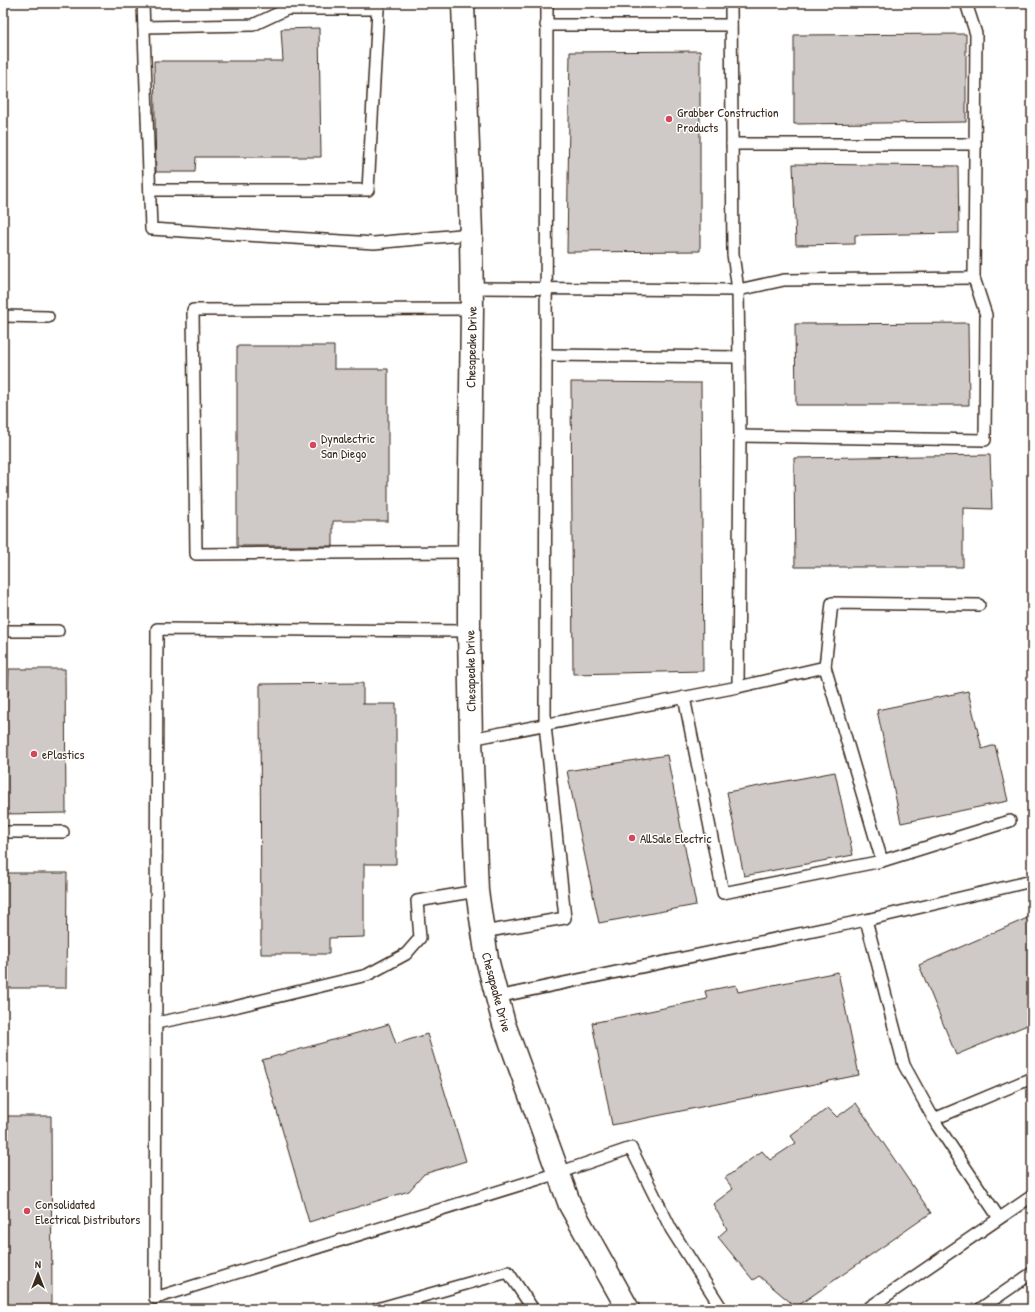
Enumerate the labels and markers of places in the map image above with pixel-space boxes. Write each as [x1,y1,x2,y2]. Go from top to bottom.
place label: Grabber Construction Products [677,103,779,136]
marker: Grabber Construction Products [664,114,674,124]
place label: Dynalectric San Diego [321,429,375,462]
marker: Dynalectric San Diego [308,440,318,450]
place label: ePlastics [42,745,84,763]
marker: ePlastics [29,749,39,759]
place label: AllSale Electric [640,829,712,847]
marker: AllSale Electric [627,833,637,843]
place label: Consolidated Electrical Distributors [35,1195,140,1228]
marker: Consolidated Electrical Distributors [22,1206,32,1216]

